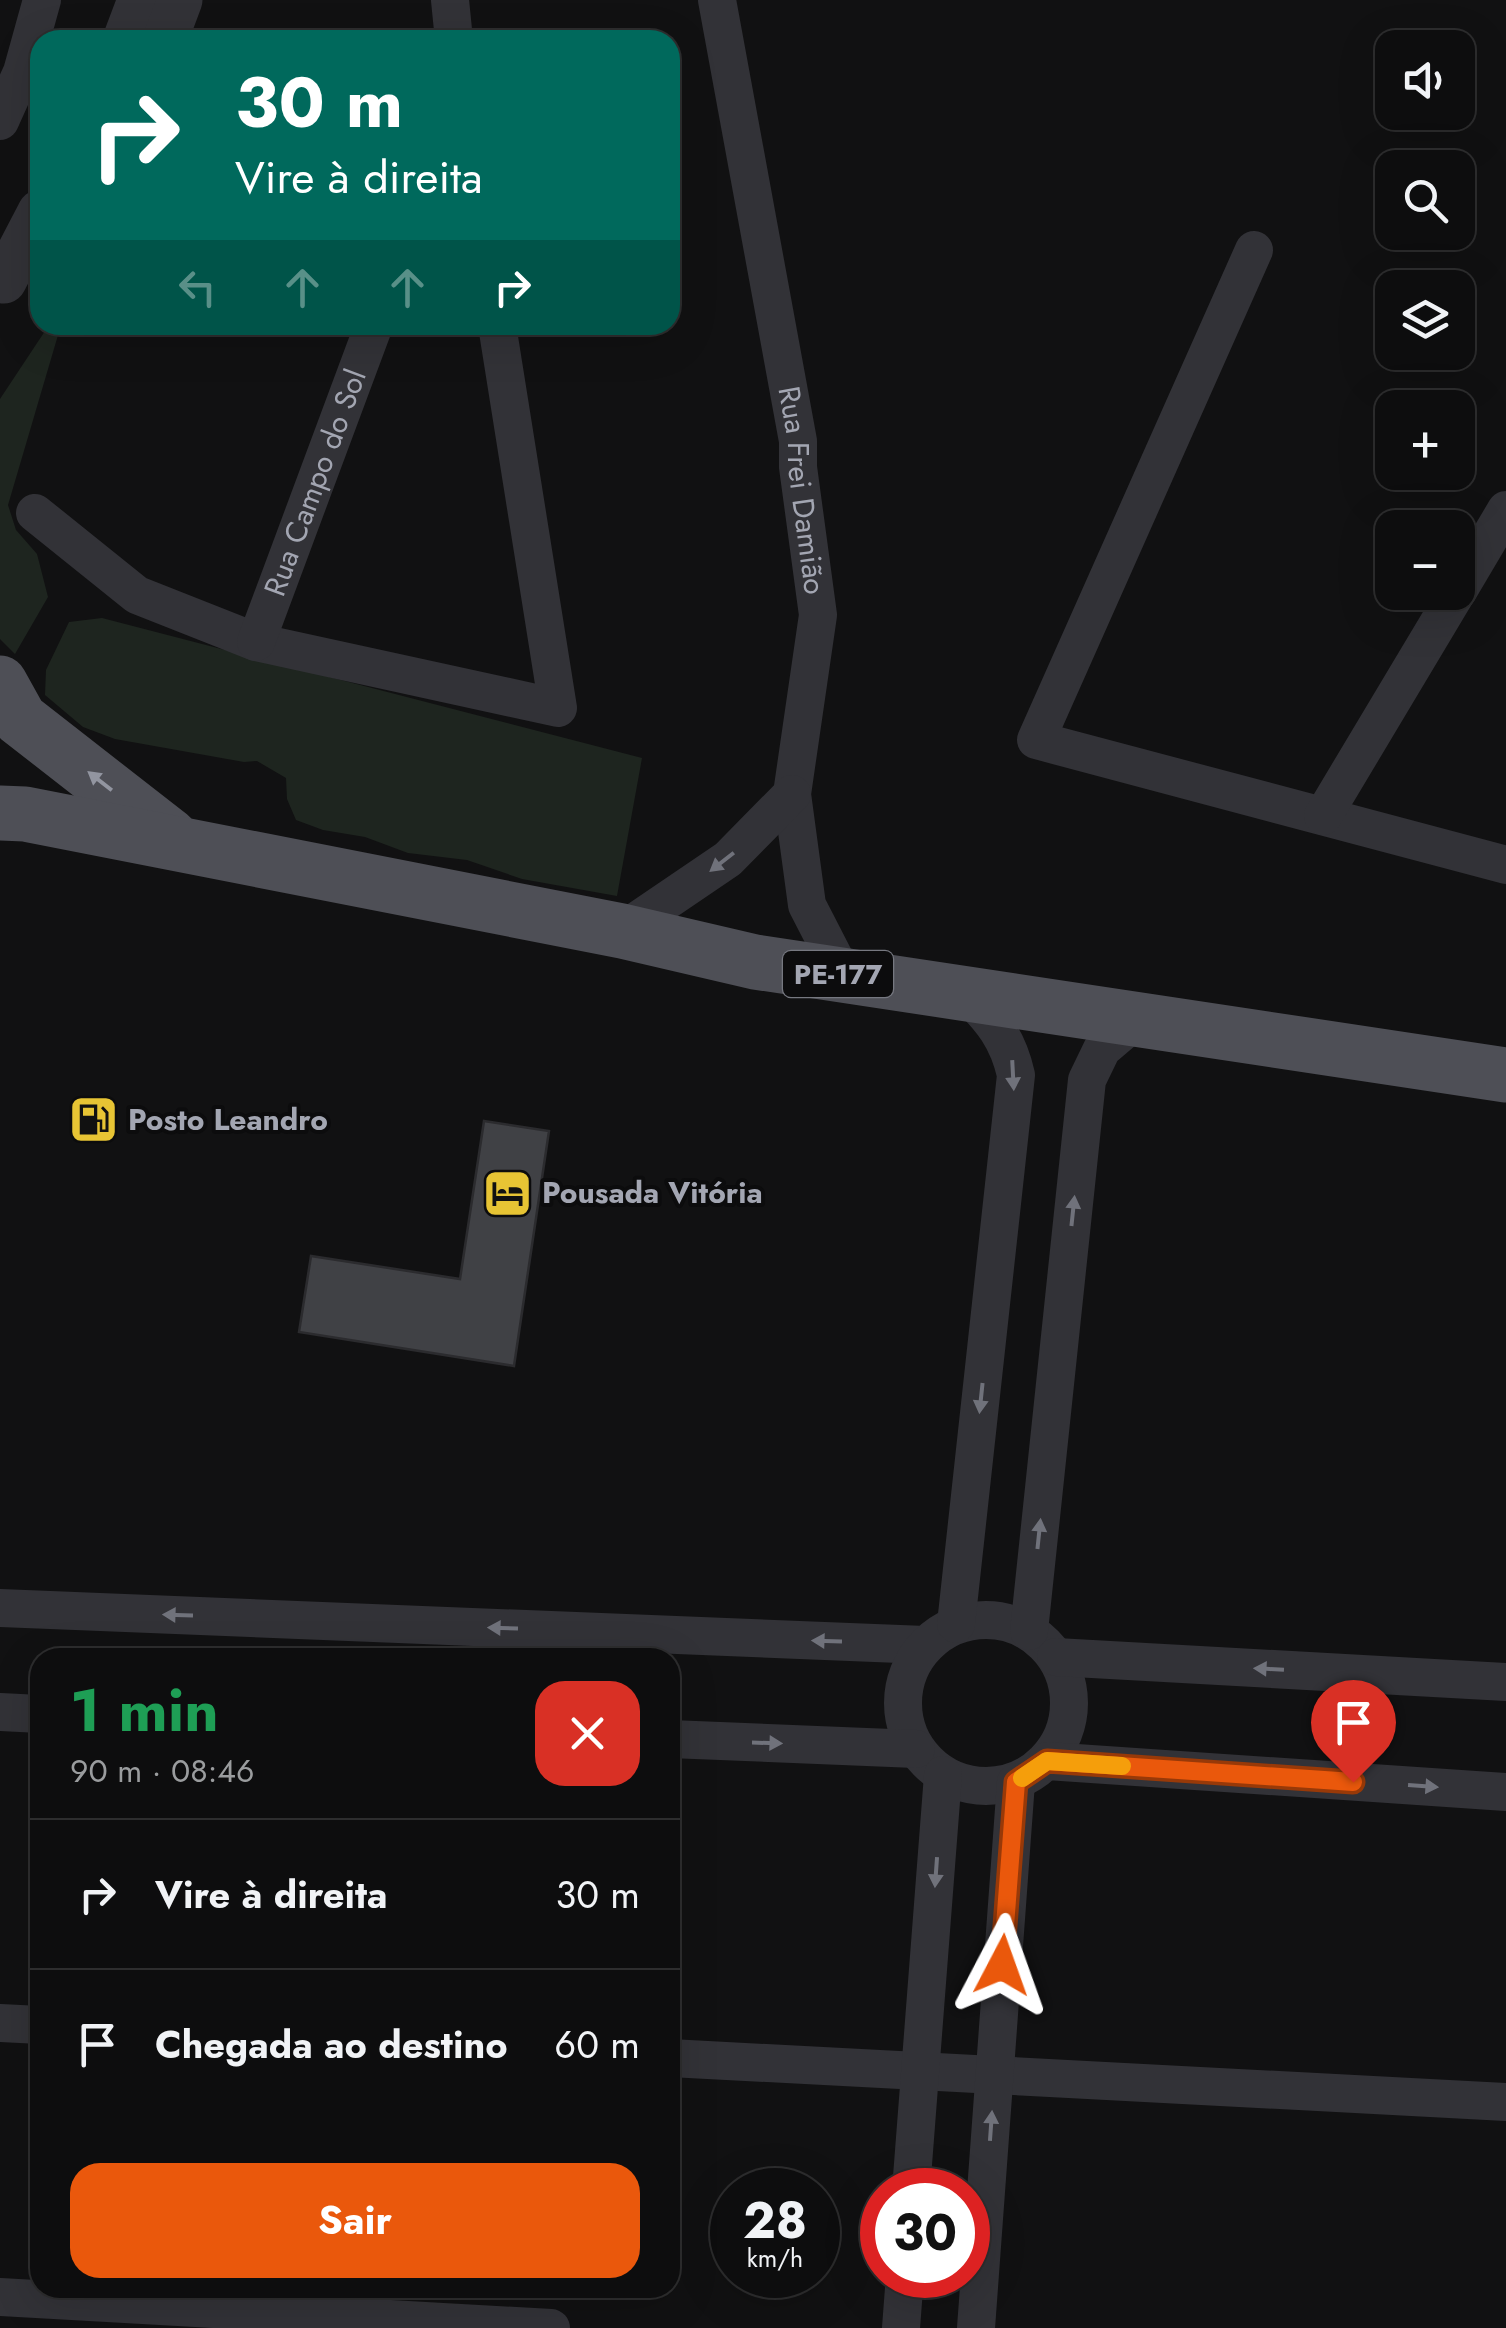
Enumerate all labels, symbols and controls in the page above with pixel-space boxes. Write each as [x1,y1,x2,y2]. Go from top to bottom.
map controls [1375,30,1475,610]
button: sound [1375,30,1475,130]
text: 30 m [235,52,403,153]
icon: right [70,70,200,200]
text: Vire à direita [235,145,483,210]
button: search [1375,150,1475,250]
icon: left [170,260,225,315]
icon: ahead [275,260,330,315]
icon: ahead [380,260,435,315]
icon: right [485,260,540,315]
button: layers [1375,270,1475,370]
street label: Rua Campo do Sol [253,363,377,602]
street label: Rua Frei Damião [767,383,837,597]
button: + [1375,390,1475,490]
button: − [1375,510,1475,610]
one-way arrow [87,771,112,792]
one-way arrow [709,851,735,872]
road number: PE-177 [783,951,893,997]
one-way arrow [1005,1059,1021,1091]
fuel station icon: Posto Leandro [67,1094,119,1146]
place label: Posto Leandro [128,1098,328,1141]
hotel icon: Pousada Vitória [481,1167,533,1219]
place label: Pousada Vitória [542,1171,763,1214]
one-way arrow [1065,1195,1081,1226]
one-way arrow [973,1382,989,1414]
one-way arrow [1031,1518,1047,1550]
one-way arrow [161,1607,193,1623]
one-way arrow [486,1620,518,1636]
one-way arrow [811,1633,843,1649]
one-way arrow [1252,1661,1284,1677]
text: 1 min [70,1667,219,1754]
pin [1311,1680,1396,1783]
button: close [535,1681,640,1786]
icon: arrive [1326,1695,1381,1750]
one-way arrow [752,1735,784,1751]
text: 90 m · 08:46 [70,1748,254,1794]
one-way arrow [1408,1779,1440,1795]
one-way arrow [927,1857,943,1889]
icon: right [70,1867,125,1922]
text: Vire à direita [155,1867,388,1922]
text: 30 m [555,1867,640,1922]
position arrow [950,1913,1054,2017]
icon: arrive [70,2017,125,2072]
text: Chegada ao destino [155,2017,508,2072]
text: 60 m [554,2017,640,2072]
one-way arrow [983,2110,999,2142]
button: Sair [70,2163,640,2278]
speed limit sign: 30 [860,2168,990,2298]
text: 28 [743,2184,807,2257]
text: km/h [747,2240,803,2276]

